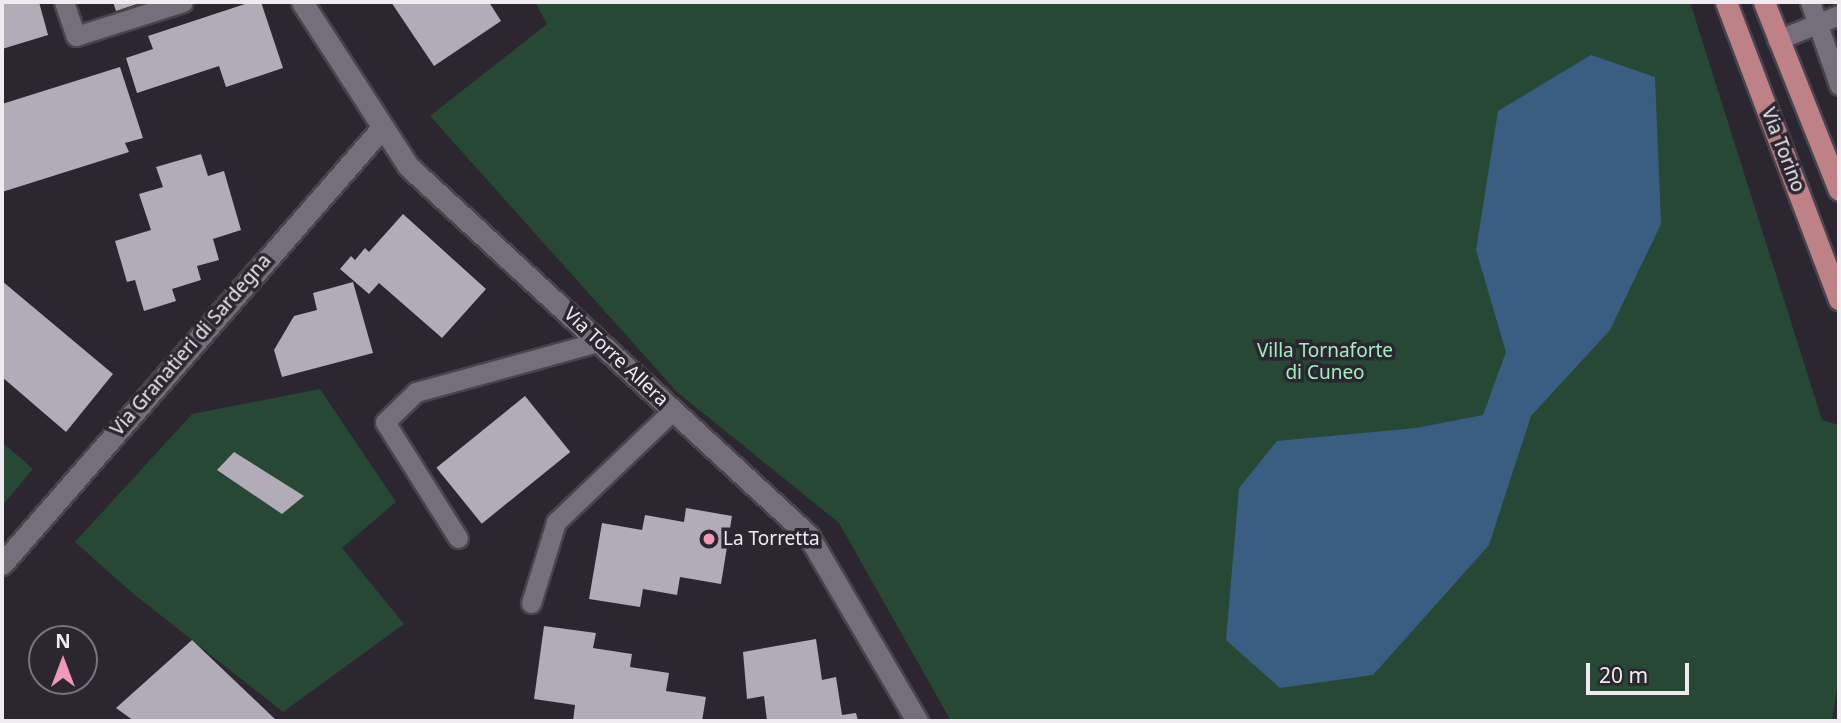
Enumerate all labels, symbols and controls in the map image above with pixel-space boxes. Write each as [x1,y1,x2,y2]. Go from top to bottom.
street label: Via Torino [1756,105,1810,195]
street label: Via Granatieri di Sardegna [106,250,276,440]
street label: Via Torre Allera [559,303,673,411]
park label: Villa Tornaforte di Cuneo [1257,340,1393,384]
place label: La Torretta [723,528,820,550]
marker: La Torretta [701,531,717,547]
north arrow [28,625,98,695]
text: N [55,628,71,654]
scale bar [1589,650,1692,694]
text: 20 m [1599,661,1648,689]

